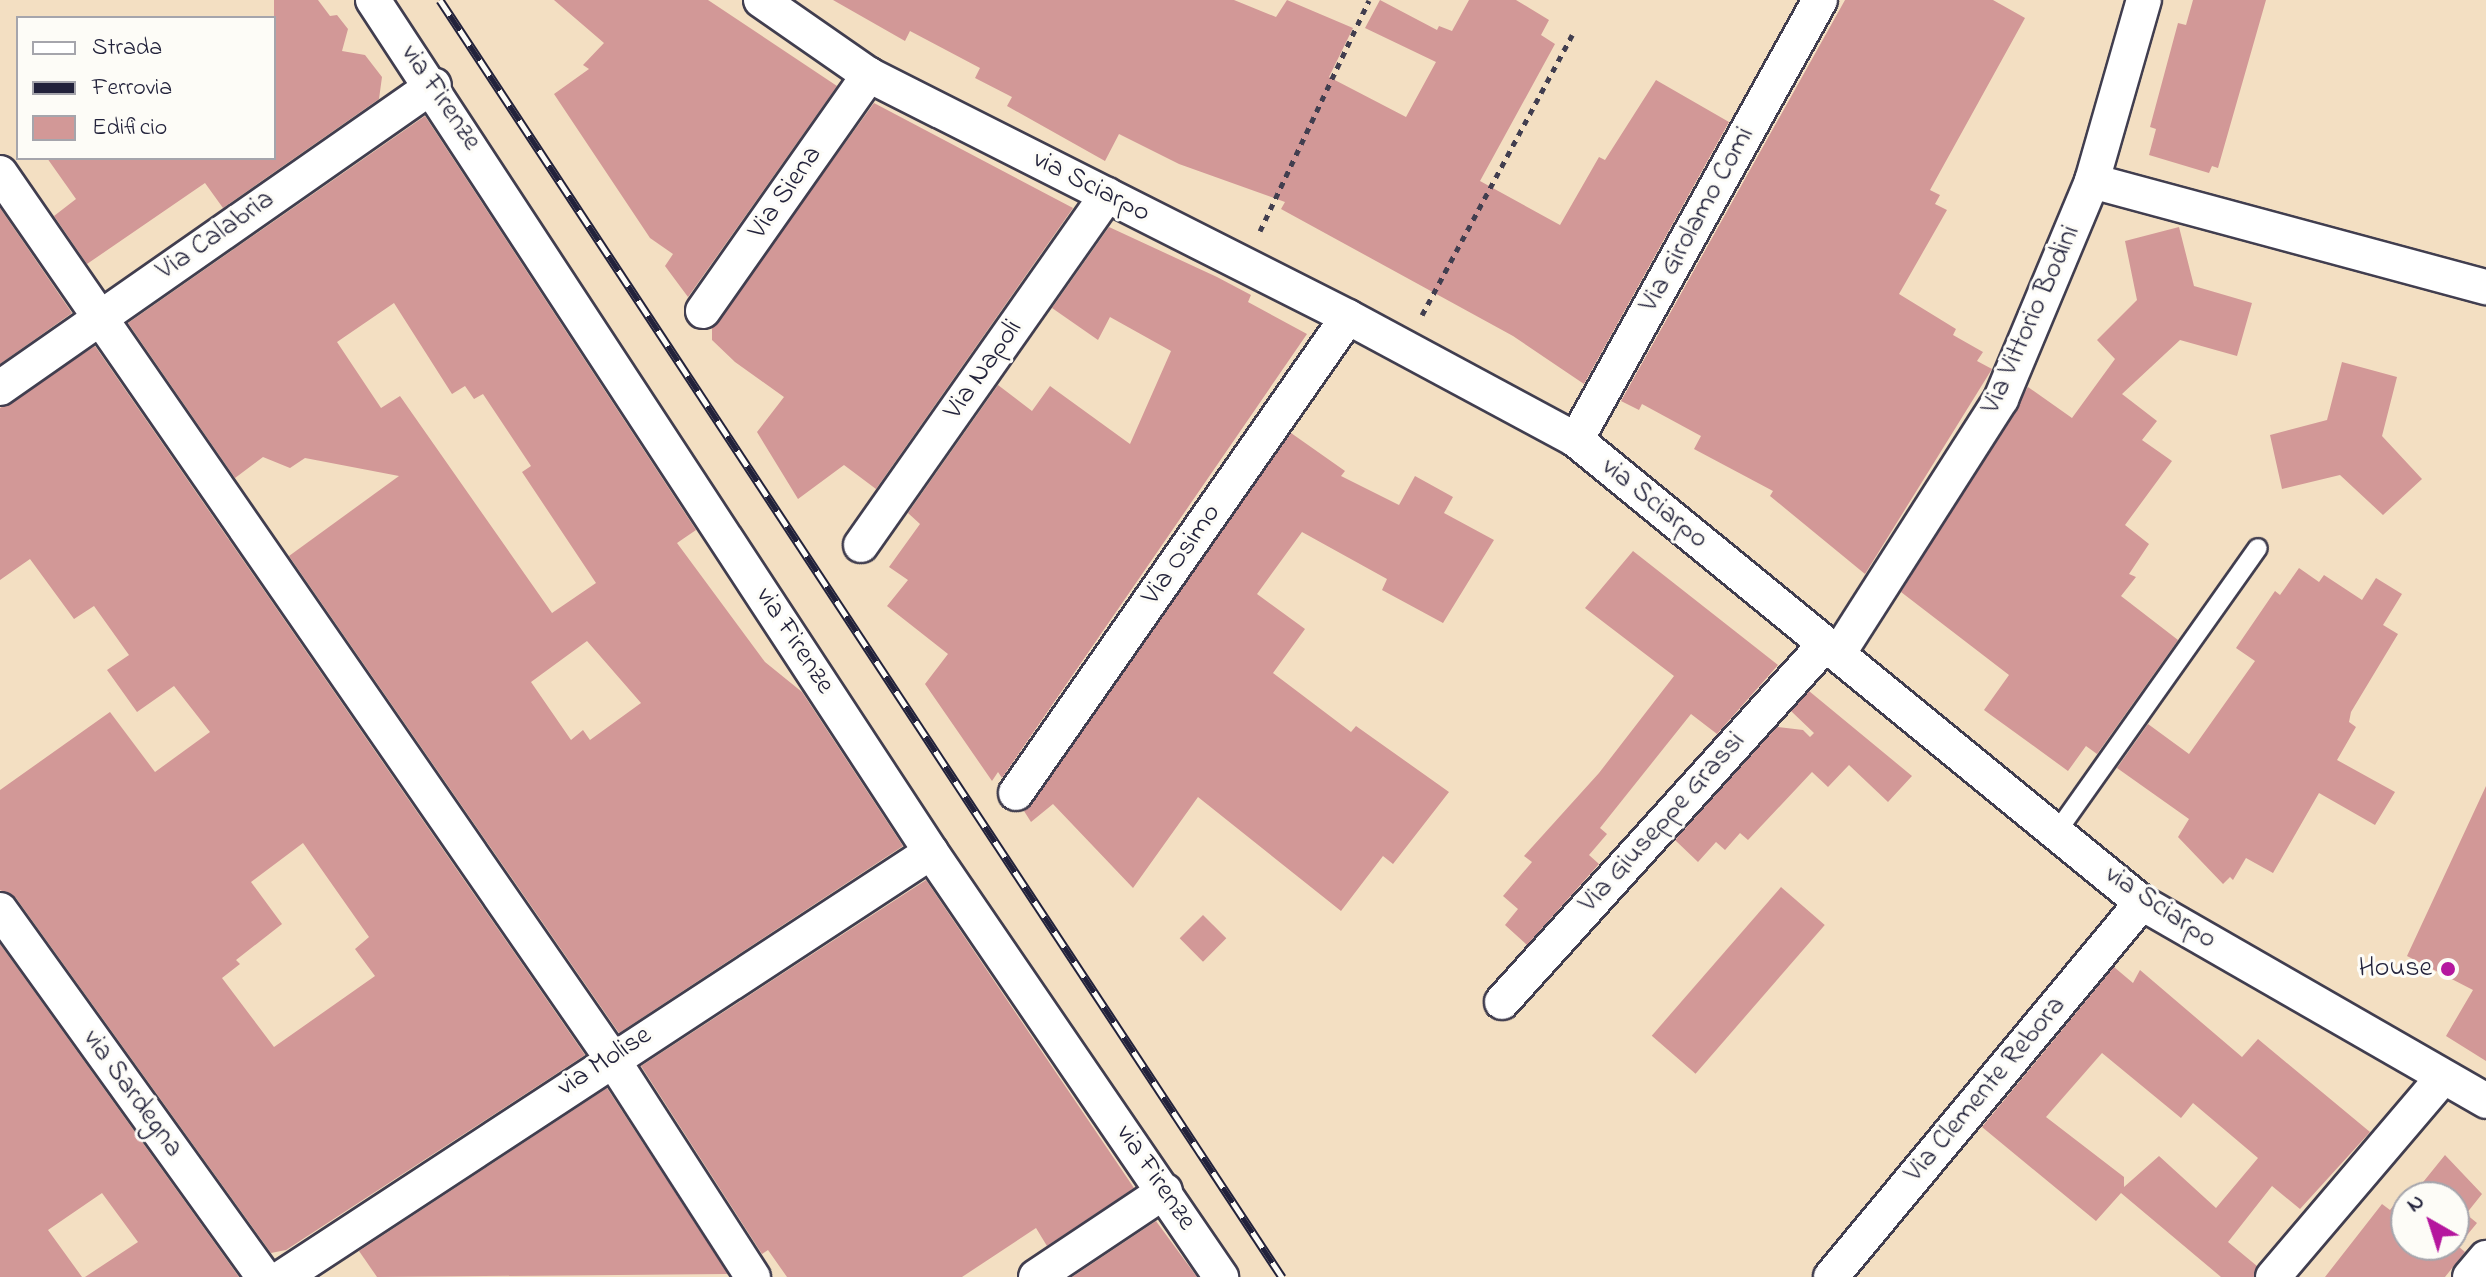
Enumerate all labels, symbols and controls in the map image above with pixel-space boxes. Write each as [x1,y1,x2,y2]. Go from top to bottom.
legend [16,16,276,160]
text: Strada [92,31,162,66]
street label: via Firenze [392,39,488,157]
text: Ferrovia [92,71,172,106]
text: Edificio [92,111,167,146]
street label: Via Girolamo Comi [1633,122,1763,318]
street label: Via Siena [742,140,830,246]
street label: via Sciarpo [1027,143,1155,231]
street label: Via Calabria [151,183,281,289]
street label: Via Vittorio Bodini [1975,220,2089,420]
street label: Via Napoli [937,313,1031,427]
street label: via Sciarpo [1594,451,1714,557]
street label: Via Osimo [1135,498,1229,612]
street label: via Firenze [747,581,841,701]
street label: Via Giuseppe Grassi [1573,726,1753,920]
street label: via Sciarpo [2098,859,2222,957]
place label: House [2358,952,2432,986]
marker: House [2439,960,2457,978]
street label: Via Clemente Rebora [1898,990,2074,1190]
street label: via Molise [552,1019,658,1105]
street label: via Sardegna [74,1024,190,1164]
street label: via Firenze [1107,1119,1203,1237]
north arrow [2390,1181,2470,1261]
text: N [2400,1187,2432,1221]

